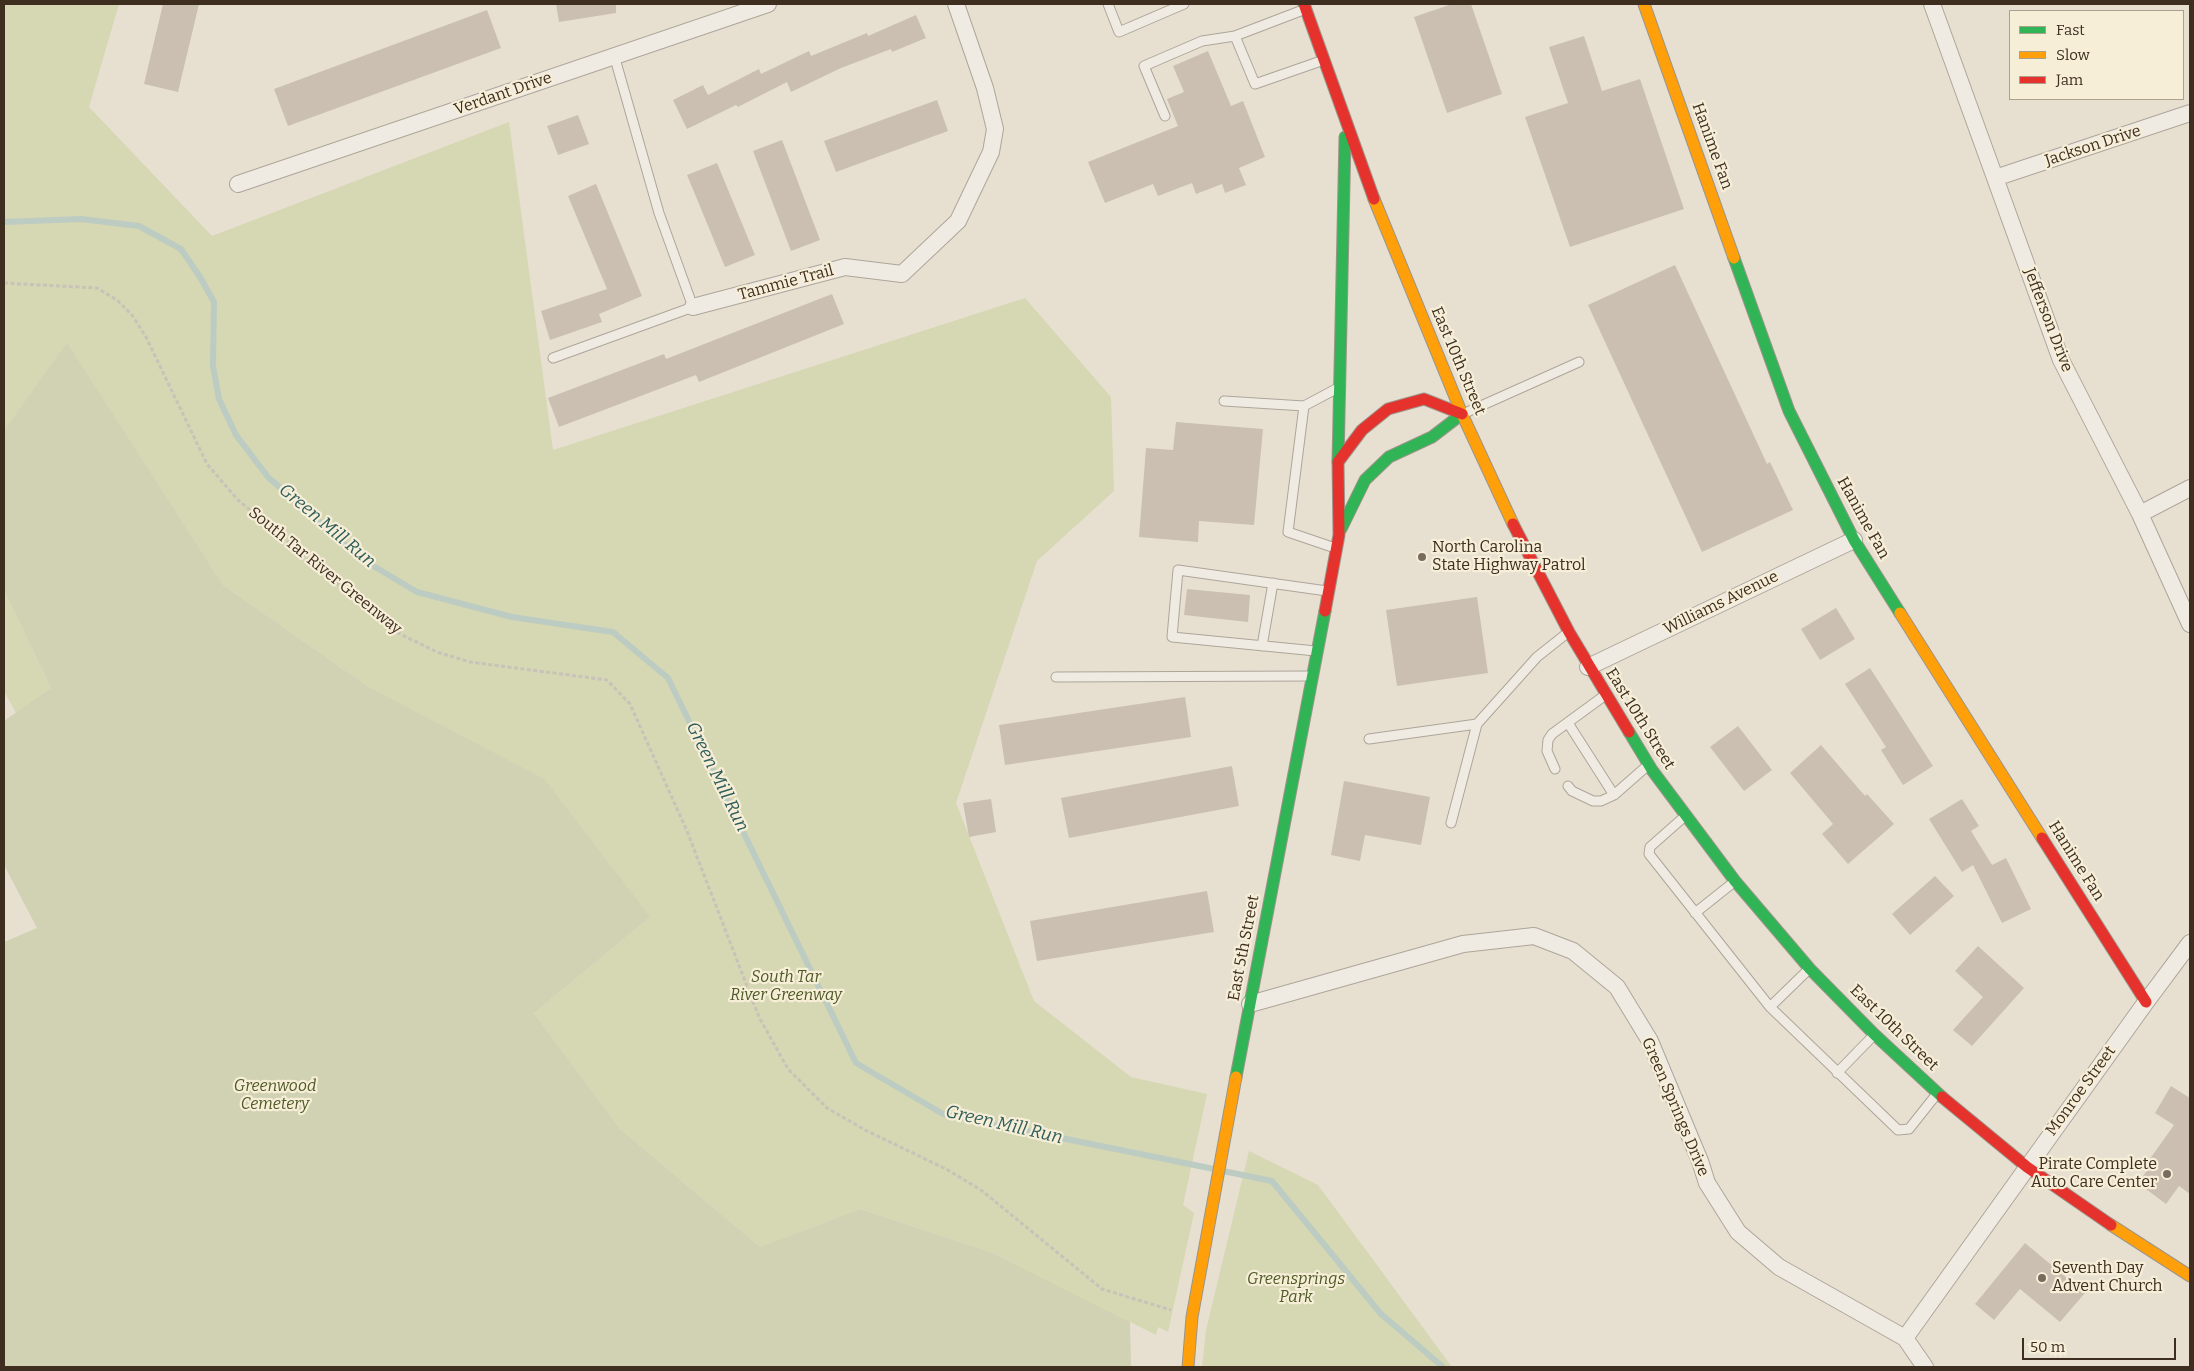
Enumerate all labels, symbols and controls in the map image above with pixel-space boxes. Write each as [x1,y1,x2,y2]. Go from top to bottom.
legend [2009,10,2184,100]
text: Fast [2056,21,2085,39]
text: Slow [2056,46,2090,64]
street label: Verdant Drive [452,68,554,120]
text: Jam [2056,71,2083,89]
street label: Hanime Fan [1687,100,1737,192]
street label: Jackson Drive [2043,121,2143,171]
street label: Tammie Trail [736,261,836,305]
street label: Jefferson Drive [2019,265,2077,375]
street label: East 10th Street [1427,304,1489,418]
street label: Hanime Fan [1833,474,1893,562]
water label: Green Mill Run [274,479,380,573]
street label: South Tar River Greenway [244,503,406,639]
place label: North Carolina State Highway Patrol [1432,538,1586,576]
marker: North Carolina State Highway Patrol [1416,551,1428,563]
street label: Williams Avenue [1660,567,1782,639]
street label: East 10th Street [1601,665,1679,773]
water label: Green Mill Run [681,719,753,835]
street label: Hanime Fan [2044,817,2108,905]
street label: East 5th Street [1224,893,1264,1003]
park label: South Tar River Greenway [730,968,842,1006]
street label: East 10th Street [1846,981,1942,1075]
street label: Green Springs Drive [1637,1035,1713,1179]
street label: Monroe Street [2042,1042,2120,1140]
park label: Greenwood Cemetery [234,1077,316,1115]
water label: Green Mill Run [943,1101,1065,1149]
place label: Pirate Complete Auto Care Center [2031,1155,2157,1193]
marker: Pirate Complete Auto Care Center [2161,1168,2173,1180]
place label: Seventh Day Advent Church [2052,1259,2163,1297]
park label: Greensprings Park [1247,1270,1345,1308]
marker: Seventh Day Advent Church [2036,1272,2048,1284]
scale bar [2024,1328,2178,1360]
text: 50 m [2030,1338,2065,1356]

